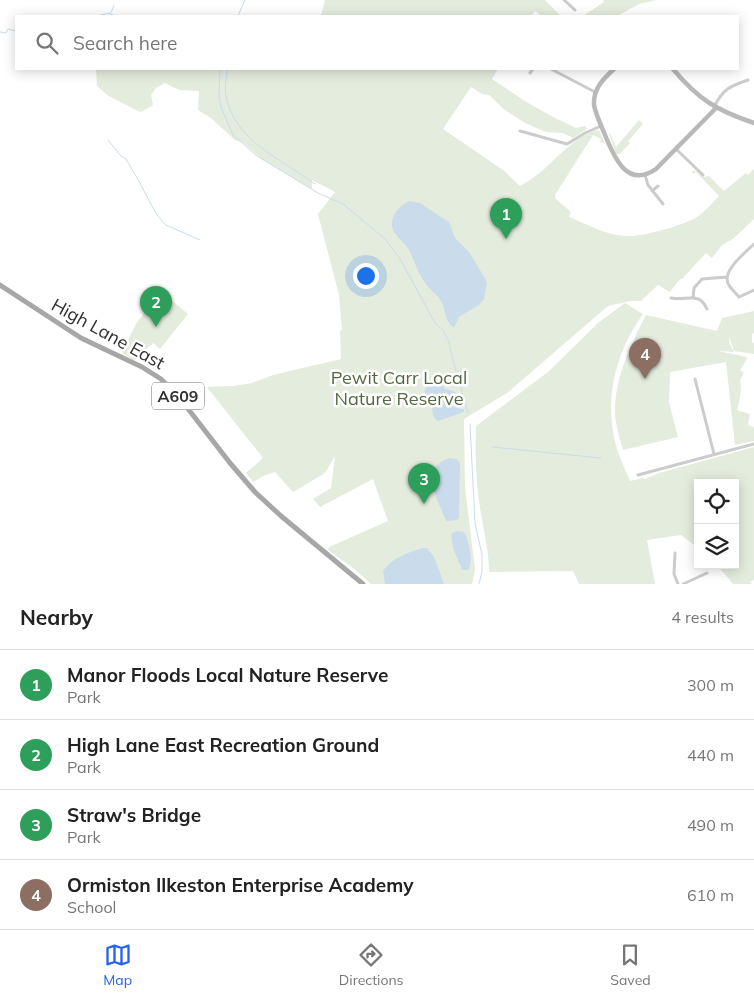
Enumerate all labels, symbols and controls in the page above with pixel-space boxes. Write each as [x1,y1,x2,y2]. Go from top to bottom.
search box [15,15,739,70]
icon: search [33,29,61,57]
text: Search here [73,31,177,55]
pin: 1 [490,198,522,239]
your location [353,263,379,289]
pin: 2 [140,286,172,327]
street label: High Lane East [47,293,169,374]
pin: 4 [629,338,661,379]
park label: Pewit Carr Local Nature Reserve [331,366,467,410]
road number: A609 [152,382,204,410]
pin: 3 [408,463,440,504]
map controls [694,479,739,569]
button: locate [694,479,739,524]
button: layers [694,524,739,569]
text: Nearby [20,604,93,630]
text: 4 results [671,607,734,627]
text: Manor Floods Local Nature Reserve [67,663,388,687]
text: 1 [31,675,41,695]
text: 300 m [687,675,734,695]
text: Park [67,687,101,707]
text: High Lane East Recreation Ground [67,733,379,757]
text: 2 [31,745,41,765]
text: 440 m [687,745,734,765]
text: Park [67,757,101,777]
text: Straw's Bridge [67,803,201,827]
text: 3 [31,815,41,835]
text: 490 m [687,815,734,835]
text: Park [67,827,101,847]
text: Ormiston Ilkeston Enterprise Academy [67,873,413,897]
text: 4 [31,885,41,905]
text: 610 m [687,885,734,905]
text: School [67,897,116,917]
tab: Map [103,941,132,989]
tab: Directions [339,941,404,989]
tab: Saved [610,941,651,989]

